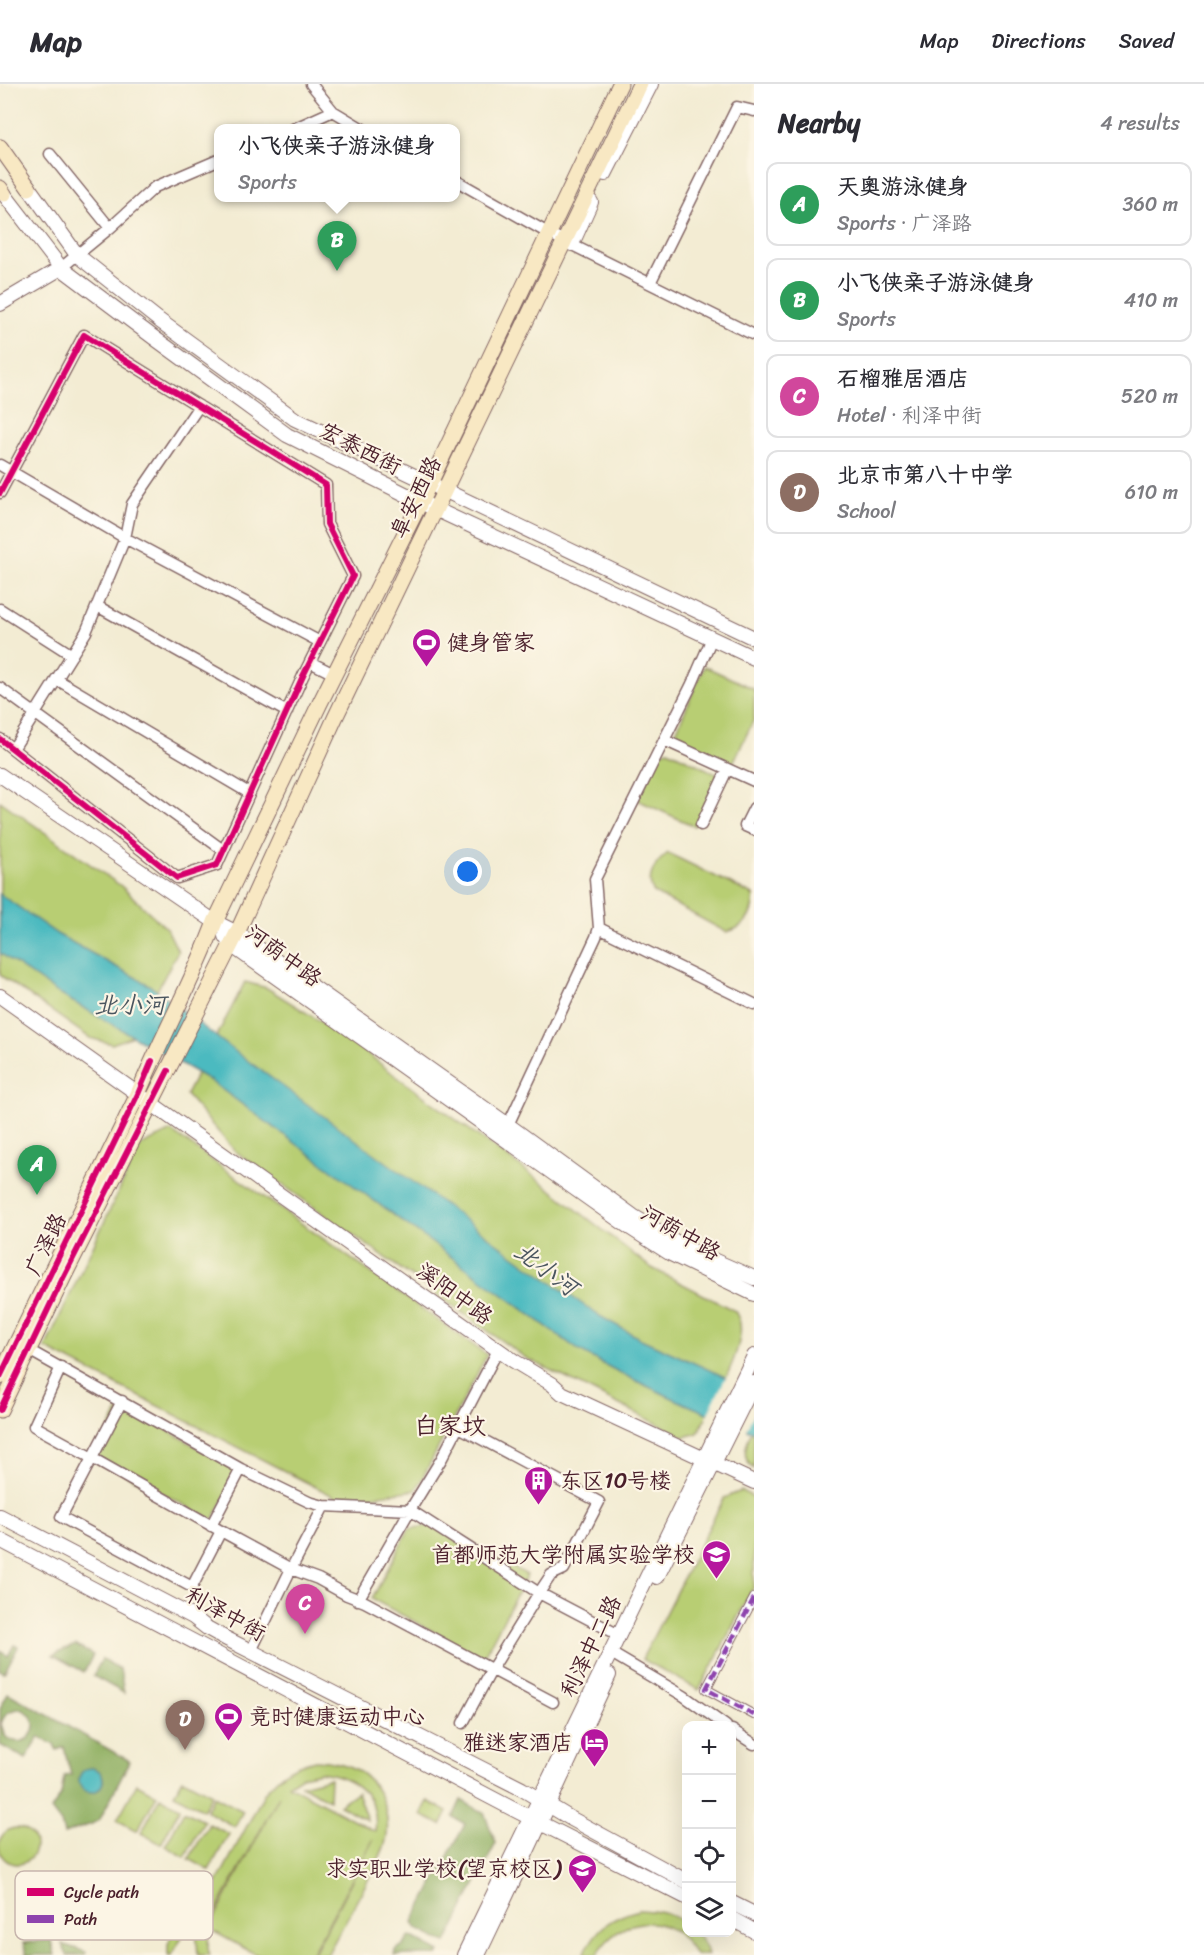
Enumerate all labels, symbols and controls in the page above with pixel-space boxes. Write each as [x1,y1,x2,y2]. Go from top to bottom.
text: Map [30,17,82,66]
text: Map [920,22,958,60]
text: Directions [991,22,1086,60]
text: Saved [1119,22,1174,60]
text: Nearby [778,100,860,146]
text: 4 results [1100,106,1180,141]
popup [214,124,460,202]
text: 小飞侠亲子游泳健身 [238,126,436,165]
text: Sports [238,165,297,200]
text: 天奥游泳健身 [837,167,969,206]
text: A [793,187,806,222]
text: 360 m [1122,187,1178,222]
text: Sports · 广泽路 [837,206,972,241]
pin: B [318,222,356,271]
text: 小飞侠亲子游泳健身 [837,263,1035,302]
text: B [793,283,806,318]
text: 410 m [1124,283,1178,318]
text: Sports [837,302,896,337]
text: 石榴雅居酒店 [837,359,969,398]
text: C [793,379,806,414]
text: 520 m [1121,379,1178,414]
text: Hotel · 利泽中街 [837,398,982,433]
street label: 宏泰西街 [313,411,409,486]
street label: 阜安西路 [379,449,452,545]
text: 北京市第八十中学 [837,455,1013,494]
text: D [794,475,805,510]
text: 610 m [1125,475,1178,510]
text: School [837,494,896,529]
place label: 健身管家 [447,623,535,662]
sports icon: 健身管家 [410,626,442,668]
your location [453,857,482,886]
street label: 河荫中路 [237,914,331,997]
water label: 北小河 [94,984,170,1026]
pin: A [18,1146,57,1195]
street label: 河荫中路 [633,1194,729,1271]
street label: 广泽路 [13,1206,77,1282]
water label: 北小河 [505,1231,591,1310]
street label: 溪阳中路 [408,1252,502,1335]
district label: 白家坟 [414,1405,486,1447]
place label: 东区10号楼 [560,1461,671,1500]
building icon: 东区10号楼 [523,1464,555,1506]
place label: 首都师范大学附属实验学校 [431,1535,695,1574]
school or university icon: 首都师范大学附属实验学校 [700,1538,732,1580]
street label: 利泽中街 [178,1575,274,1652]
pin: C [286,1584,324,1634]
street label: 利泽中二路 [549,1588,632,1704]
place label: 竞时健康运动中心 [249,1697,425,1736]
pin: D [166,1700,204,1750]
sports icon: 竞时健康运动中心 [212,1700,244,1742]
map controls [682,1721,736,1937]
button: + [682,1721,736,1775]
place label: 雅迷家酒店 [463,1723,573,1762]
hotel icon: 雅迷家酒店 [578,1726,610,1768]
button: − [682,1775,736,1829]
button: locate [682,1829,736,1883]
place label: 求实职业学校(望京校区) [325,1849,562,1888]
school or university icon: 求实职业学校(望京校区) [566,1852,598,1894]
legend [15,1871,213,1940]
text: Cycle path [64,1878,139,1907]
button: layers [682,1883,736,1937]
text: Path [64,1905,97,1934]

